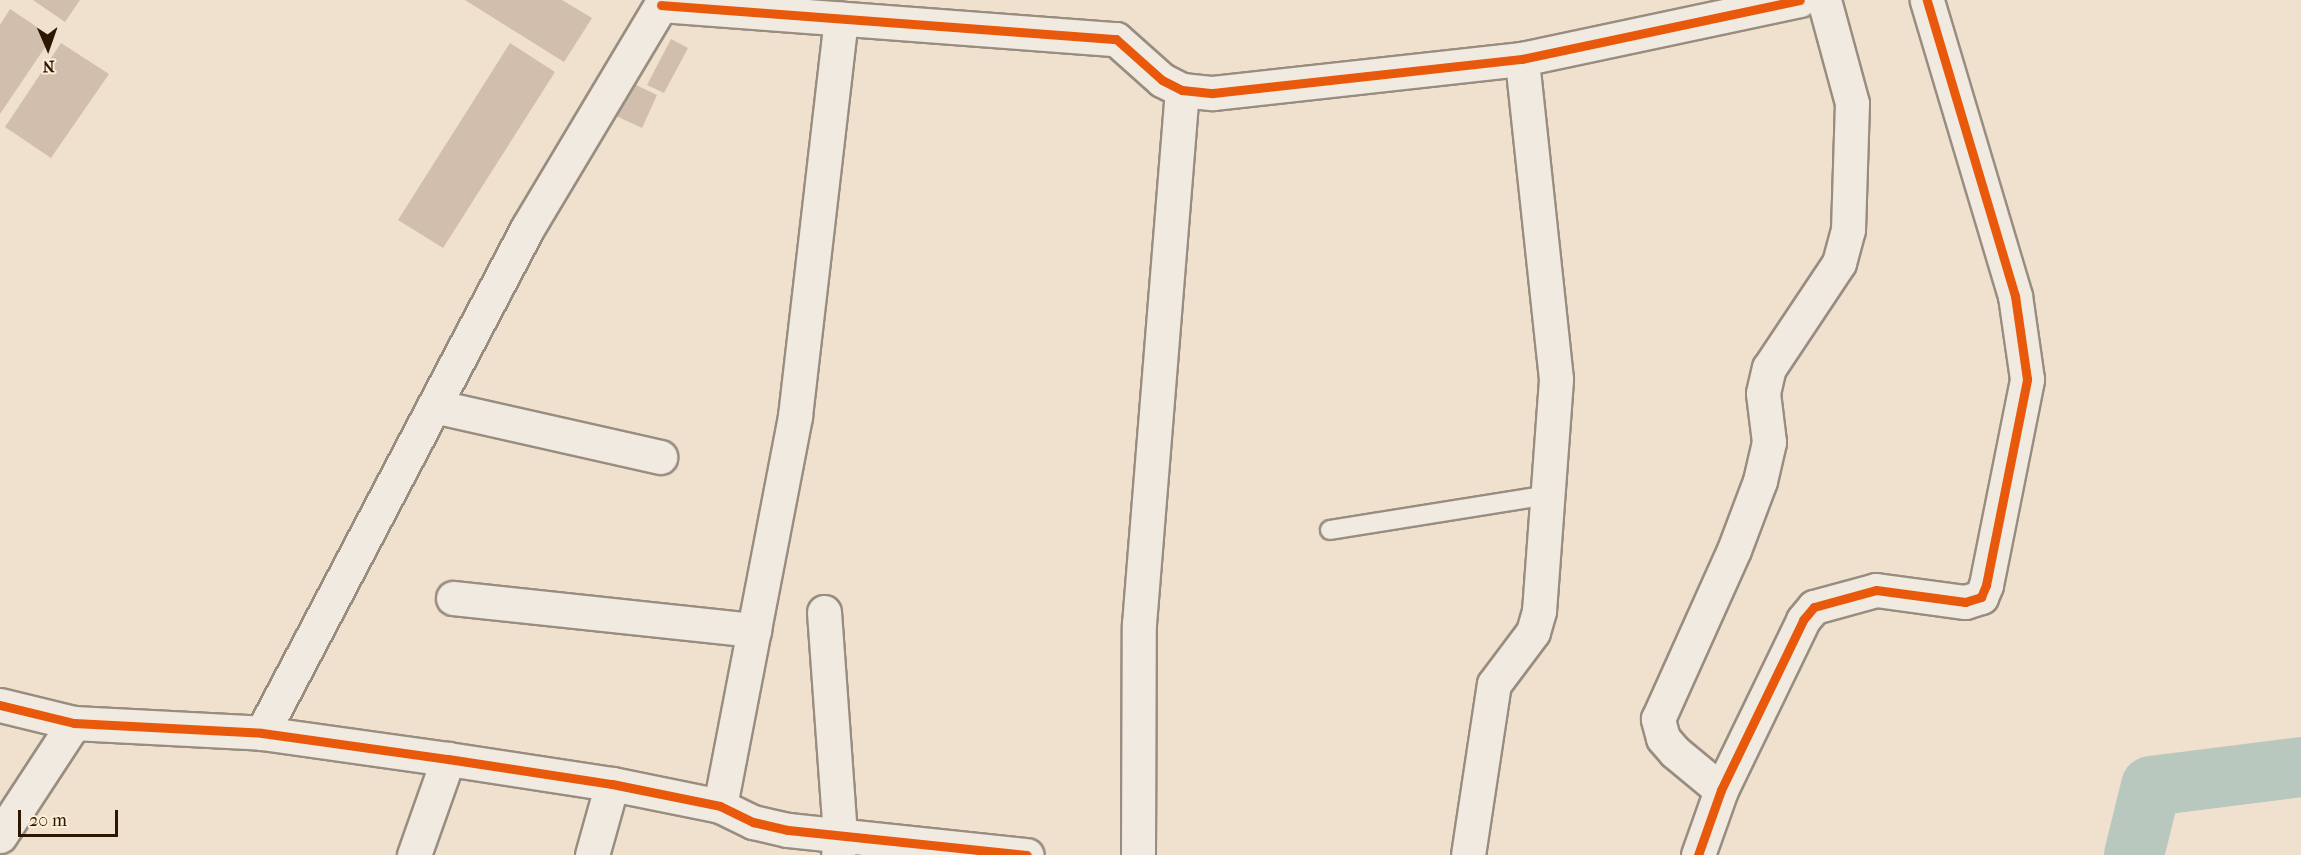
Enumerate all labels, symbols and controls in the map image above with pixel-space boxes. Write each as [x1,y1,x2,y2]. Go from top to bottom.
north arrow [18,18,78,78]
text: N [42,57,55,76]
scale bar [21,798,122,836]
text: 20 m [29,810,67,831]

